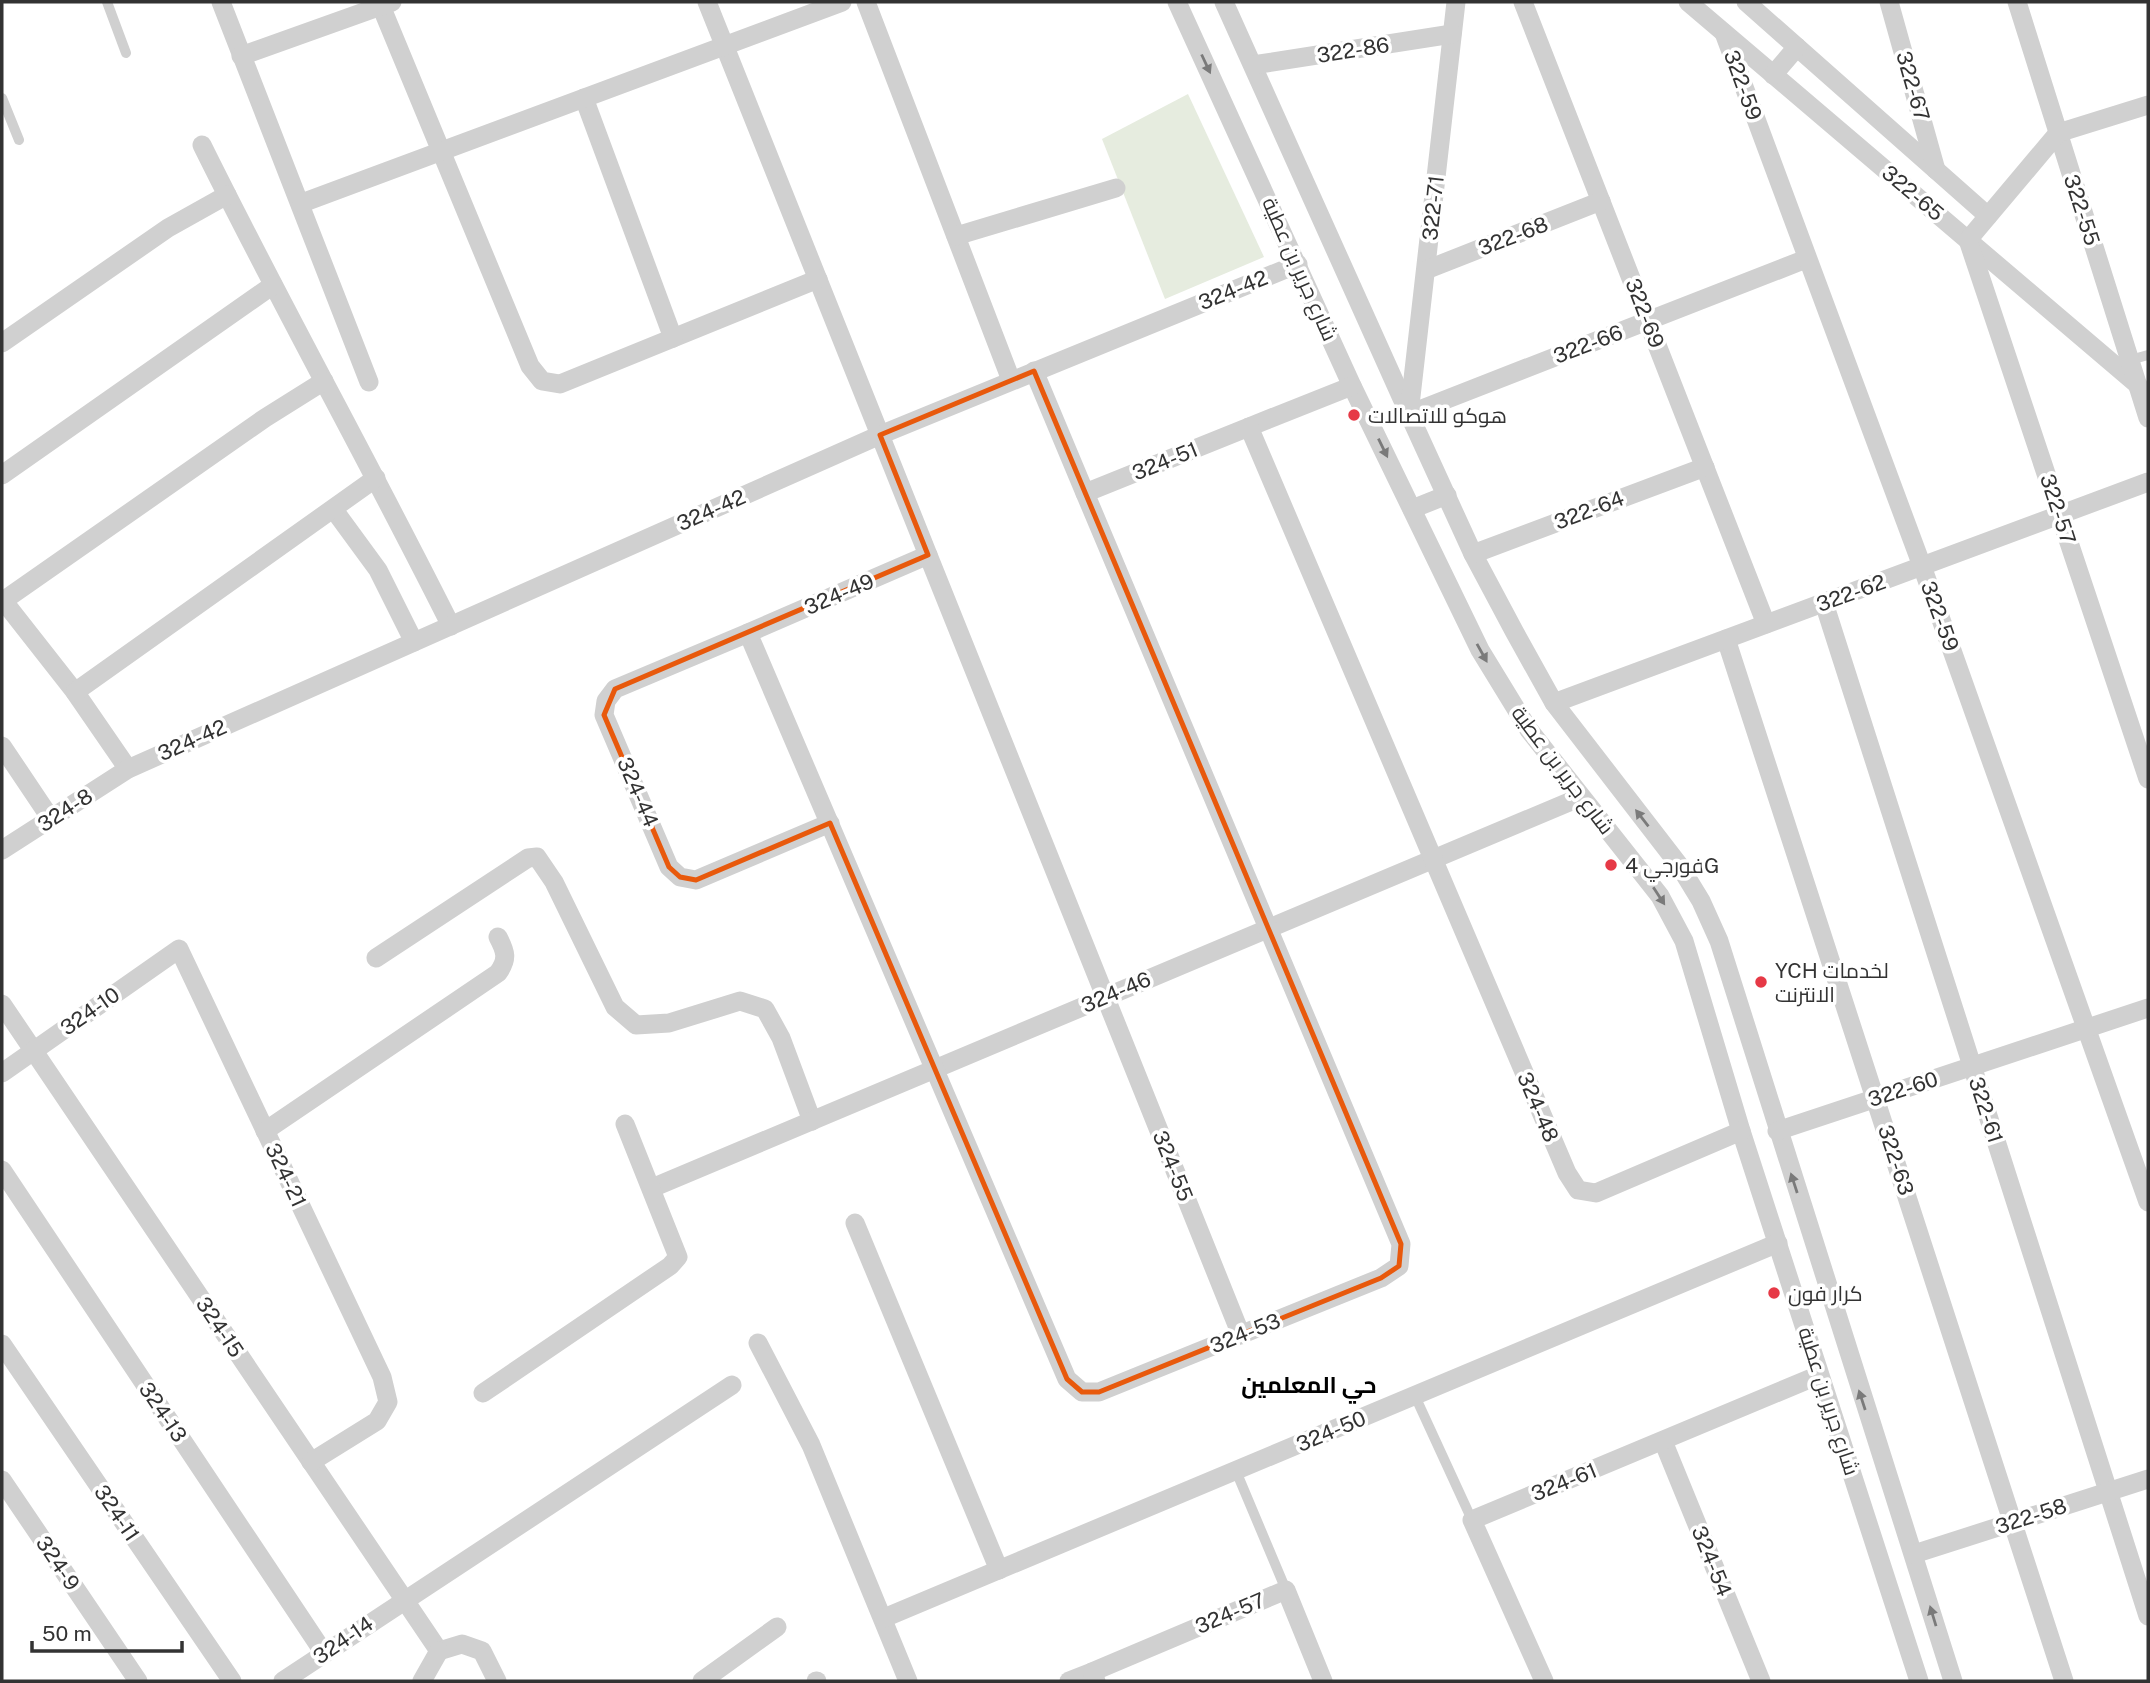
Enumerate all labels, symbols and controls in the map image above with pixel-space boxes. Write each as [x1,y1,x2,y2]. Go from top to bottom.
street label: 322-86 [1315,32,1391,68]
street label: 322-59 [1719,47,1767,123]
street label: 322-67 [1891,48,1935,124]
one-way arrow [1200,53,1211,74]
street label: 322-65 [1877,160,1949,226]
street label: 322-55 [2059,171,2105,249]
street label: 322-71 [1417,174,1449,242]
street label: شارع جرير بن عطية [1255,193,1343,345]
street label: 322-68 [1475,211,1551,261]
street label: 324-42 [1195,265,1271,315]
street label: 322-69 [1620,275,1670,351]
street label: 322-66 [1550,319,1626,369]
place label: هوكو للاتصالات [1368,403,1507,428]
marker: هوكو للاتصالات [1346,407,1362,423]
street label: 324-51 [1128,437,1202,485]
one-way arrow [1377,438,1388,458]
street label: 322-57 [2035,471,2081,547]
street label: 324-42 [673,484,749,536]
street label: 322-64 [1551,485,1627,535]
street label: 324-49 [800,568,878,620]
street label: 322-62 [1813,569,1889,617]
street label: 322-59 [1916,578,1964,654]
one-way arrow [1476,643,1488,663]
street label: شارع جرير بن عطية [1505,701,1619,840]
street label: 324-42 [154,714,230,766]
street label: 324-44 [612,753,664,831]
street label: 324-8 [33,783,97,837]
one-way arrow [1634,810,1649,828]
place label: فورجي 4G [1625,853,1719,882]
marker: فورجي 4G [1603,857,1619,873]
one-way arrow [1652,886,1665,906]
place label: YCH لخدمات الانترنت [1775,958,1889,1007]
street label: 324-46 [1077,966,1155,1018]
marker: YCH لخدمات الانترنت [1753,974,1769,990]
street label: 324-10 [56,982,124,1040]
street label: 322-60 [1865,1066,1941,1112]
street label: 324-48 [1512,1068,1564,1146]
street label: 322-61 [1964,1074,2008,1146]
street label: 322-63 [1873,1122,1919,1198]
street label: 324-55 [1148,1127,1198,1205]
street label: 324-21 [260,1139,312,1211]
one-way arrow [1788,1172,1799,1193]
place label: كرار فون [1788,1281,1863,1307]
marker: كرار فون [1766,1285,1782,1301]
street label: 324-15 [191,1292,249,1362]
street label: 324-53 [1206,1308,1284,1358]
street label: شارع جرير بن عطية [1791,1324,1865,1479]
district label: حي المعلمين [1241,1371,1377,1404]
street label: 324-13 [134,1377,192,1447]
one-way arrow [1857,1389,1867,1410]
street label: 324-50 [1292,1405,1370,1457]
street label: 324-61 [1528,1458,1600,1506]
street label: 324-11 [89,1480,145,1546]
street label: 322-58 [1992,1493,2070,1539]
street label: 324-54 [1687,1522,1737,1600]
street label: 324-9 [31,1531,85,1595]
street label: 324-57 [1192,1587,1268,1639]
one-way arrow [1928,1605,1938,1626]
scale bar [32,1610,182,1654]
street label: 324-14 [308,1611,378,1669]
text: 50 m [42,1621,92,1646]

